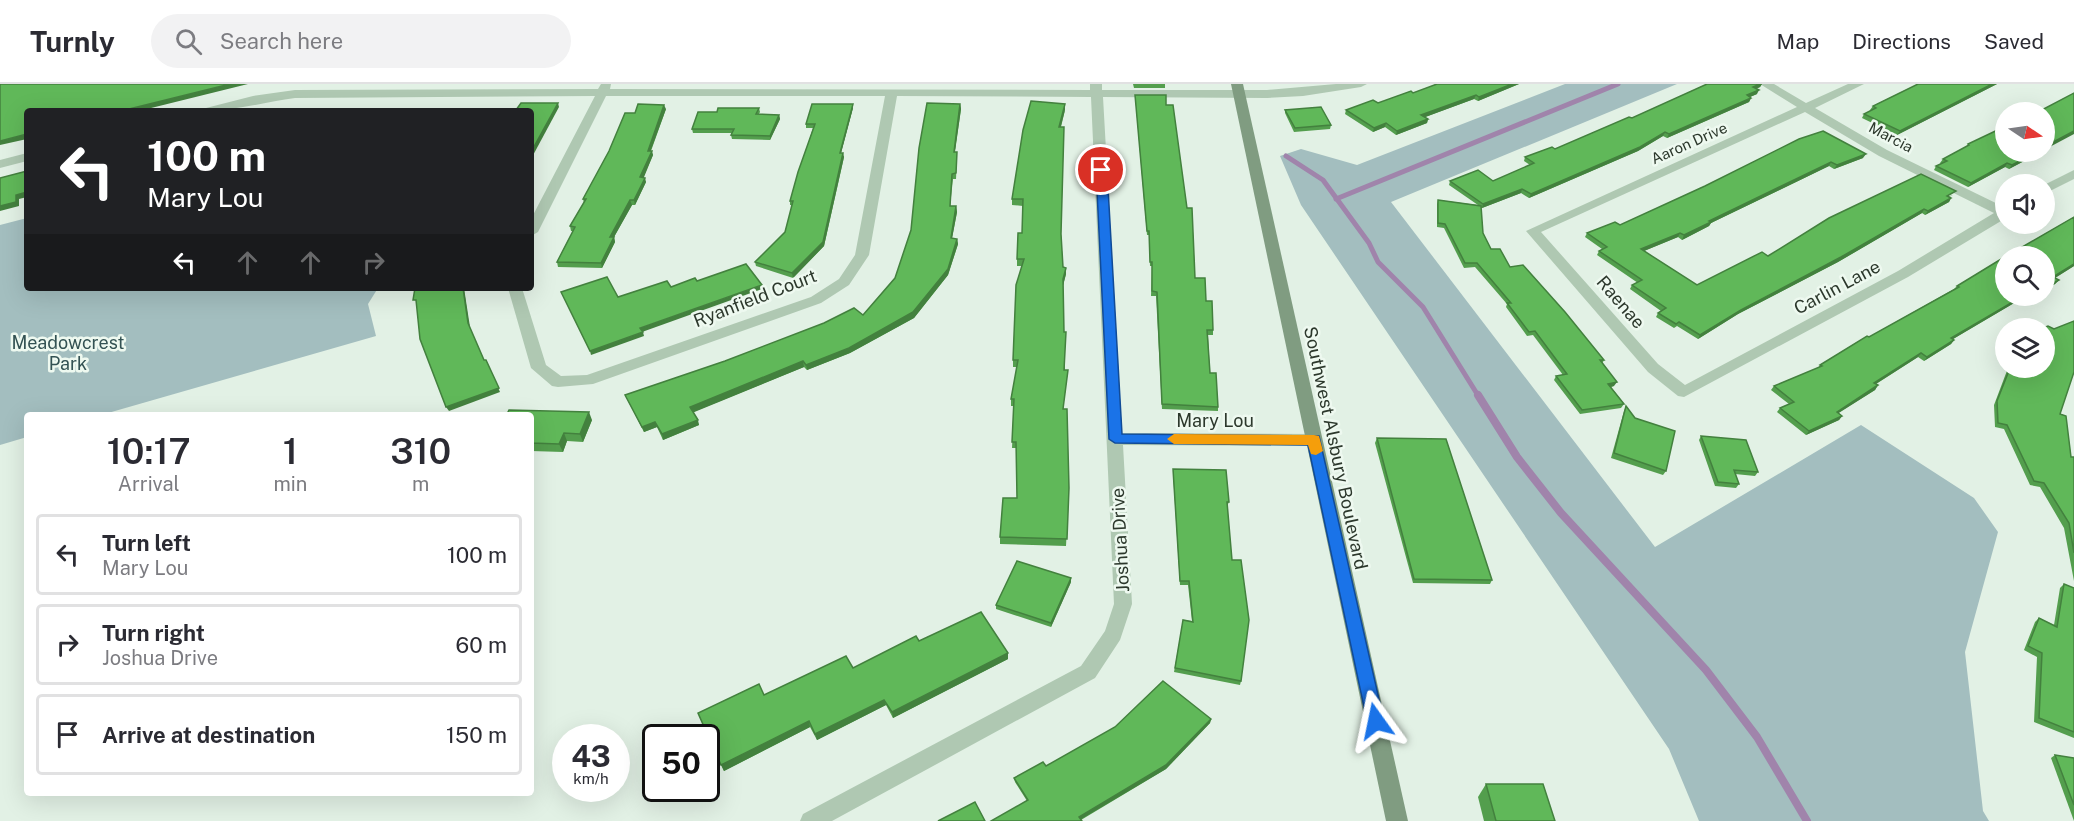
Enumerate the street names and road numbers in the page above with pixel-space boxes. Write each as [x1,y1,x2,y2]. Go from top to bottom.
street label: Marcia [1866,118,1916,156]
street label: Aaron Drive [1648,119,1730,167]
street label: Carlin Lane [1790,256,1884,318]
street label: Ryanfield Court [690,265,820,331]
street label: Raenae [1593,271,1649,333]
street label: Southwest Alsbury Boulevard [1300,325,1372,571]
street label: Mary Lou [1176,410,1254,431]
street label: Joshua Drive [1107,487,1133,593]

